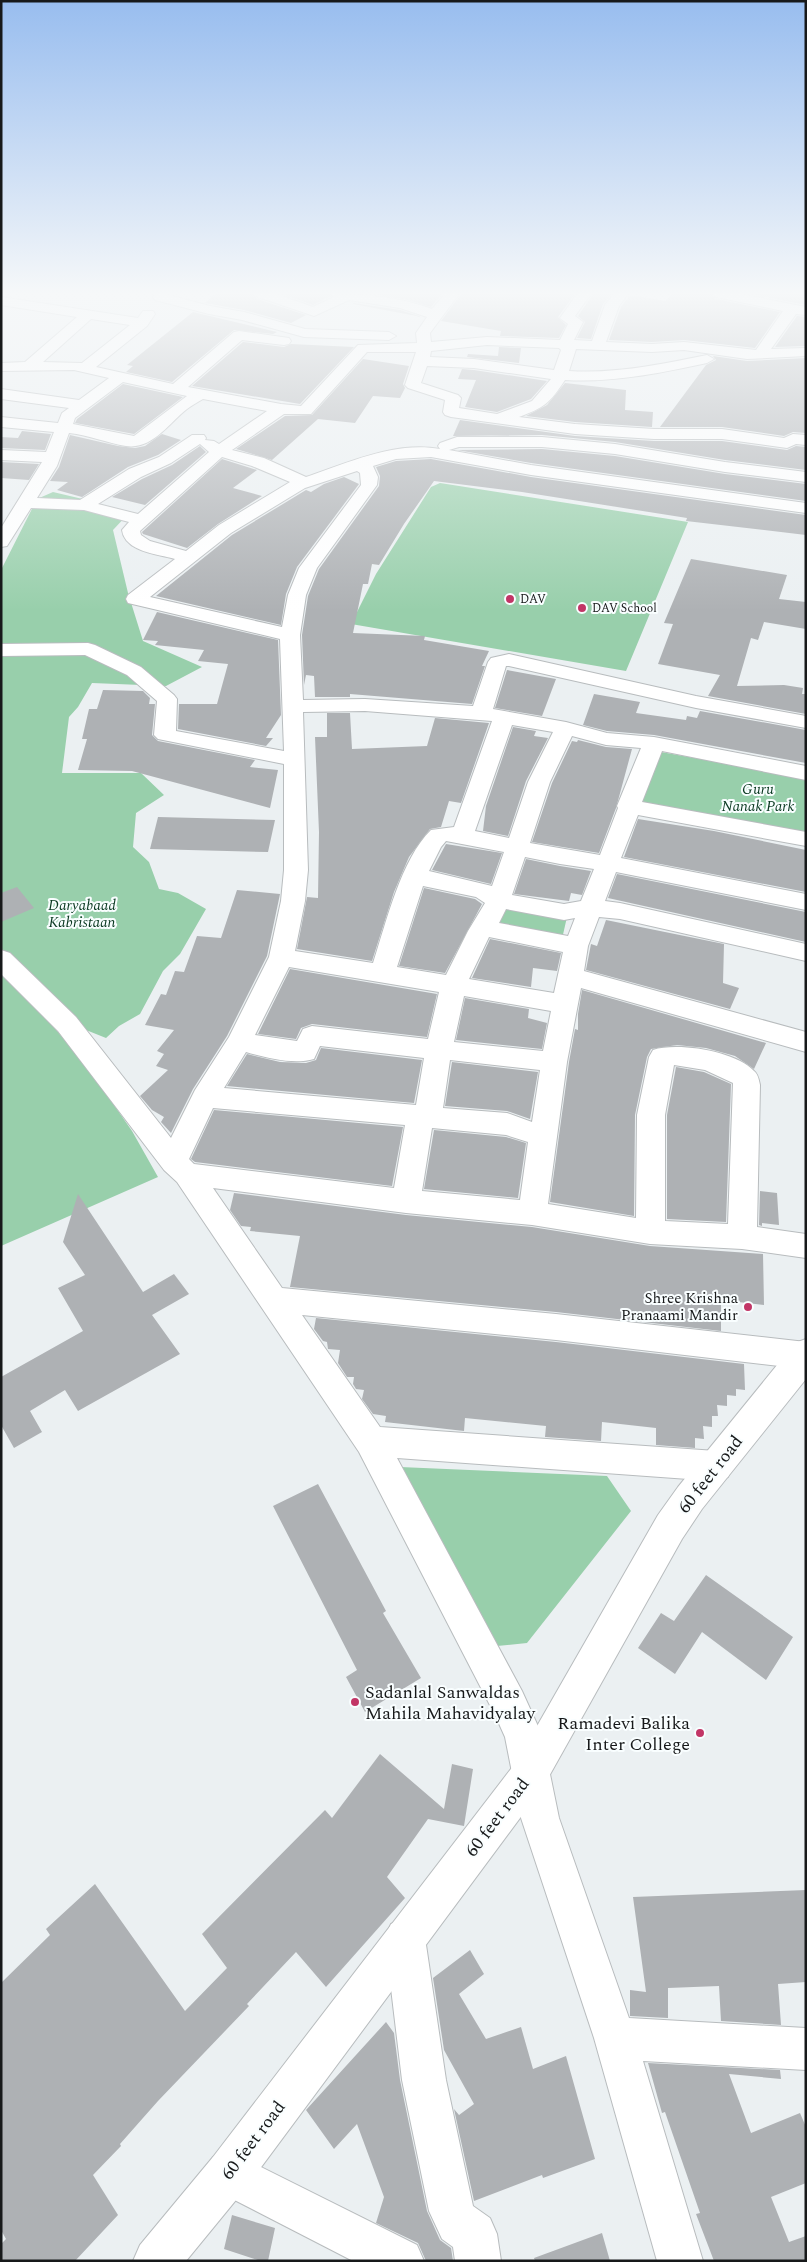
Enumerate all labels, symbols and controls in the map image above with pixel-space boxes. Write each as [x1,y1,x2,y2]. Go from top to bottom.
place label: DAV [520,590,546,609]
marker: DAV [504,593,516,605]
place label: DAV School [592,599,657,618]
marker: DAV School [576,602,588,614]
park label: Guru Nanak Park [722,778,794,818]
park label: Daryabaad Kabristaan [48,894,116,934]
place label: Shree Krishna Pranaami Mandir [621,1287,739,1327]
marker: Shree Krishna Pranaami Mandir [742,1301,754,1313]
street label: 60 feet road [671,1429,750,1519]
place label: Sadanlal Sanwaldas Mahila Mahavidyalay [365,1679,536,1727]
marker: Sadanlal Sanwaldas Mahila Mahavidyalay [349,1696,361,1708]
place label: Ramadevi Balika Inter College [557,1710,690,1758]
marker: Ramadevi Balika Inter College [694,1727,706,1739]
street label: 60 feet road [459,1772,536,1862]
street label: 60 feet road [215,2095,292,2185]

